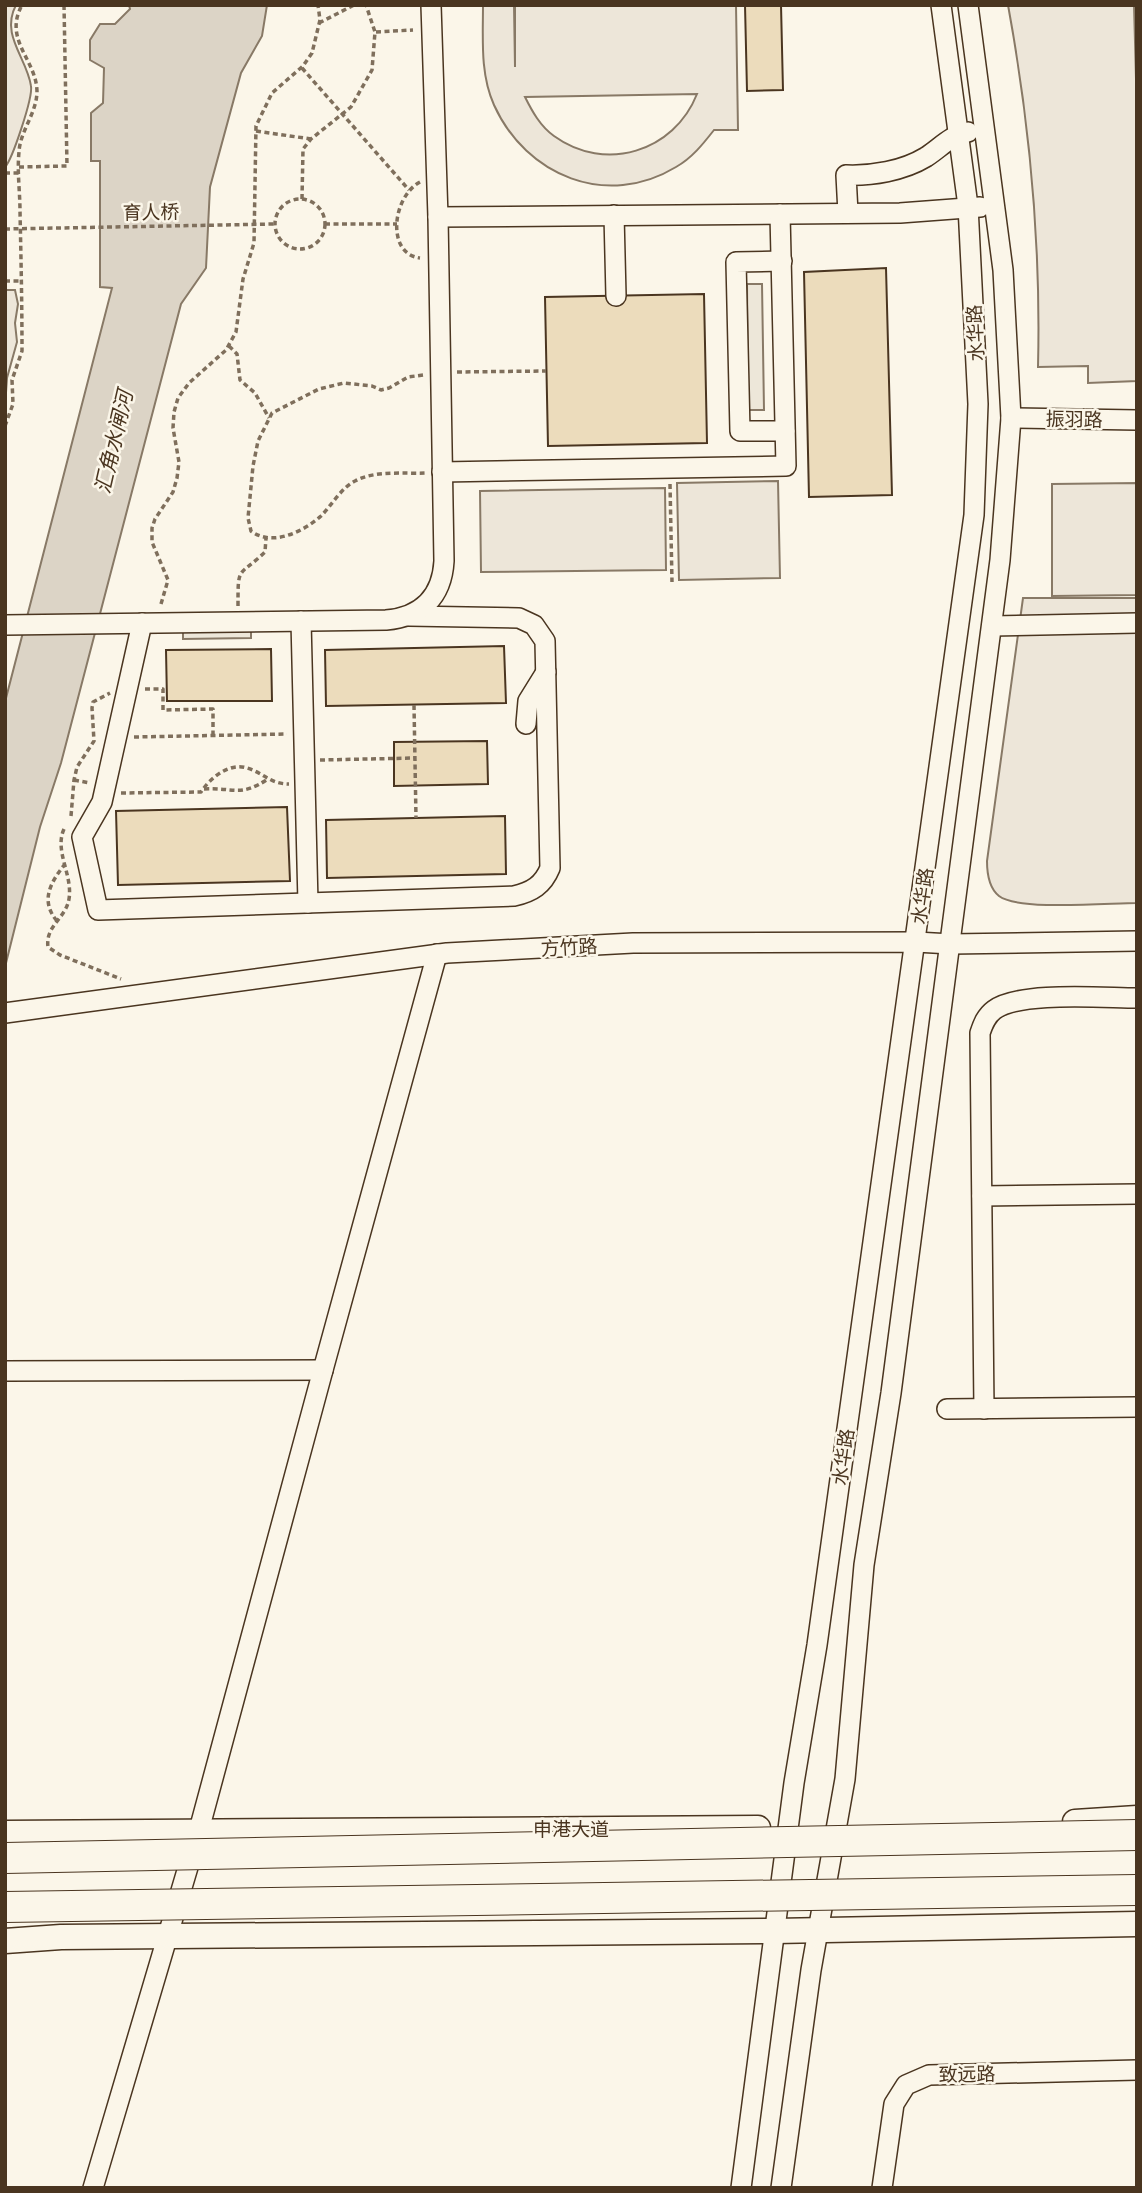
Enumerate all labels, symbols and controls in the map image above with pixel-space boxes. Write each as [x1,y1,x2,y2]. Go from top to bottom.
street label: 育人桥 [122,201,180,224]
street label: 水华路 [963,304,988,362]
water label: 汇角水闸河 [90,384,138,496]
street label: 振羽路 [1045,408,1103,431]
street label: 水华路 [907,866,938,926]
street label: 方竹路 [540,935,598,960]
street label: 水华路 [828,1427,859,1487]
street label: 申港大道 [533,1818,609,1841]
street label: 致远路 [938,2063,996,2086]

